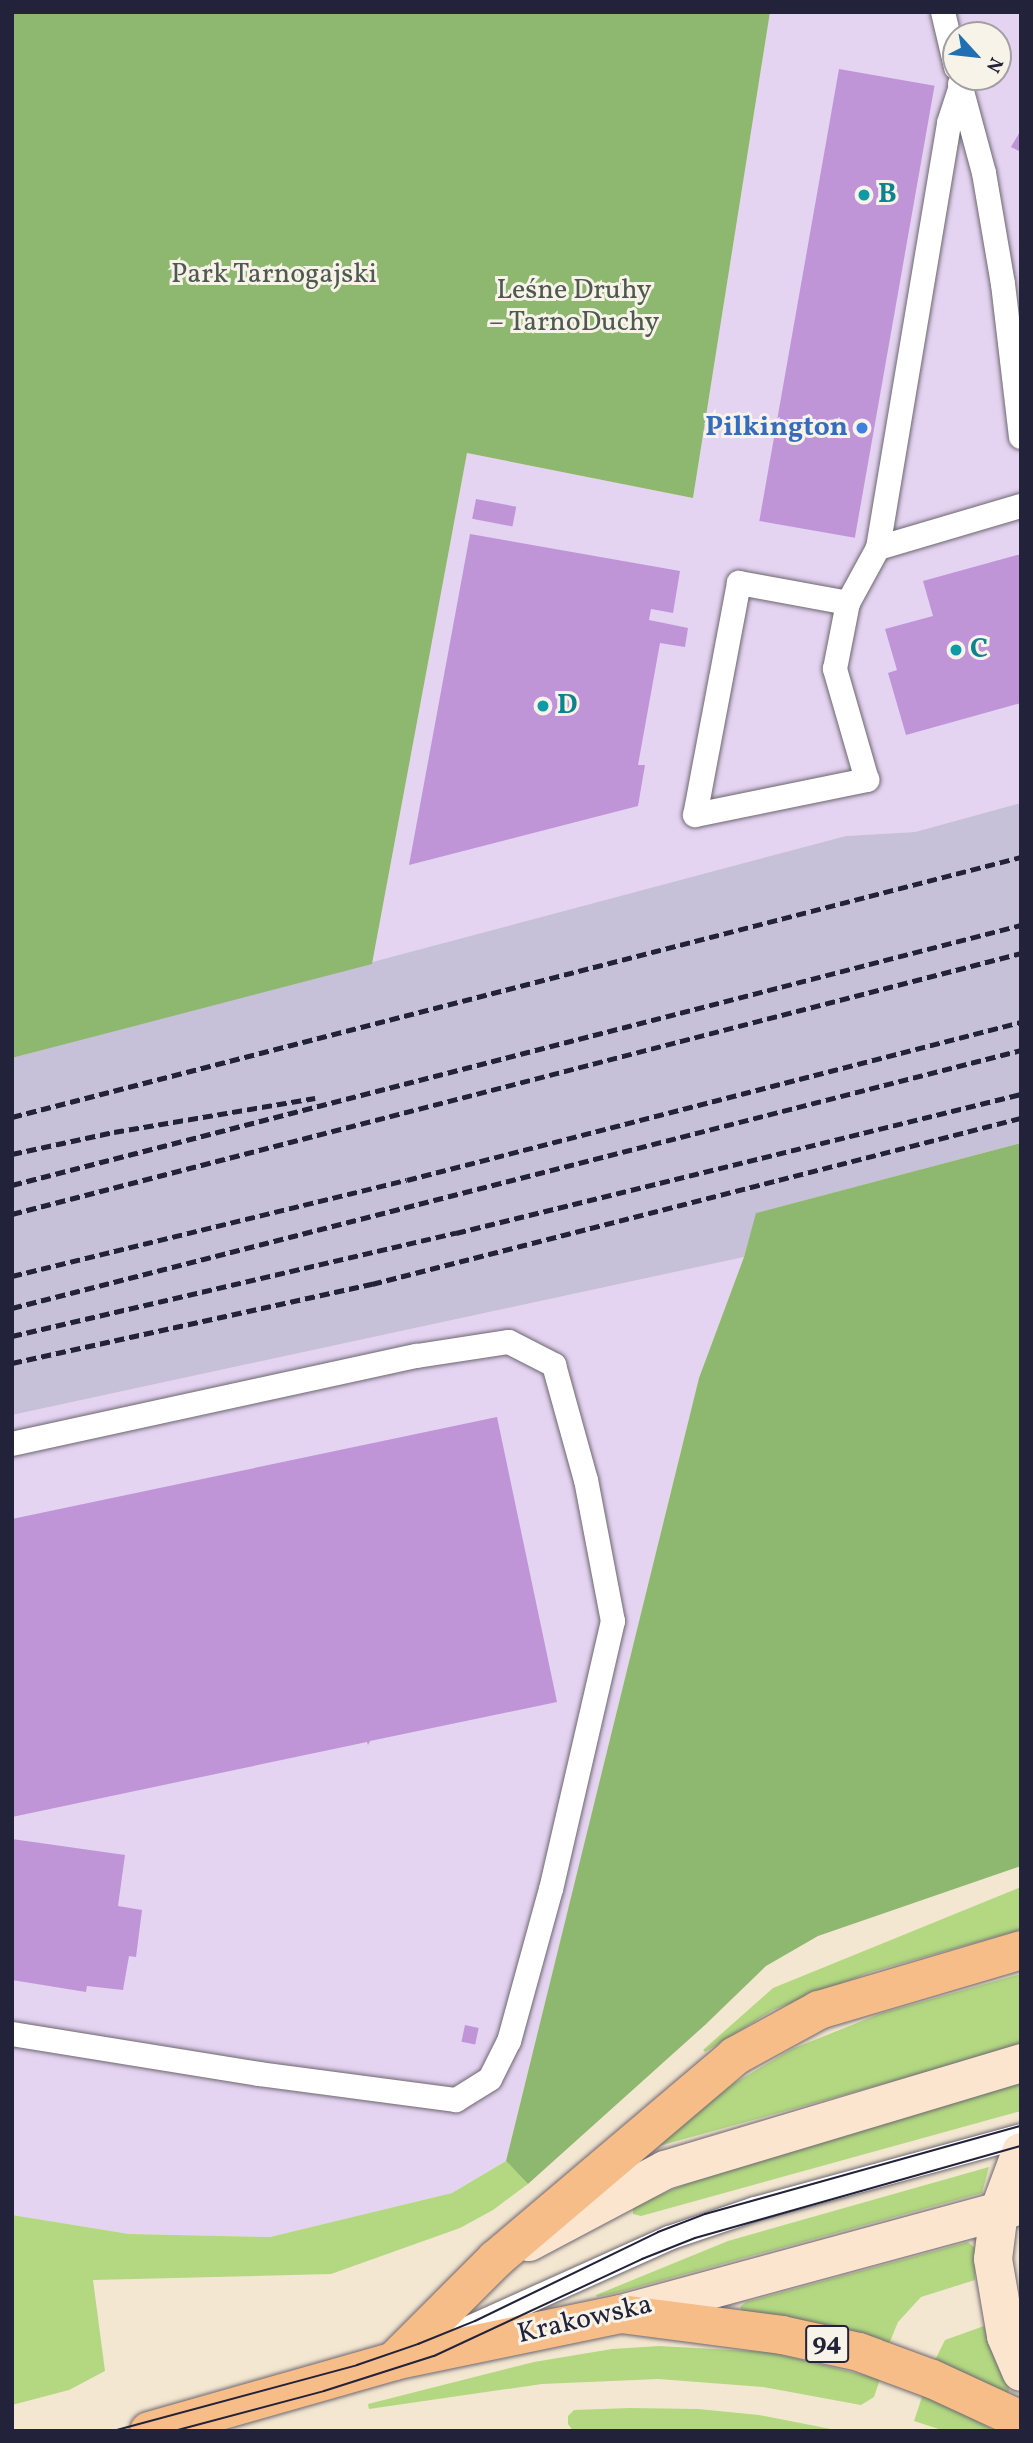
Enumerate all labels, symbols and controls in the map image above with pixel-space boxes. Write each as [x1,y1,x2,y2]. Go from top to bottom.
north arrow [942,21,1012,91]
text: N [979,53,1009,77]
place label: B [878,178,897,212]
marker: B [856,187,872,203]
park label: Park Tarnogajski [171,258,377,292]
park label: Leśne Druhy – TarnoDuchy [488,274,660,340]
place label: Pilkington [705,411,848,445]
marker: Pilkington [854,420,870,436]
place label: C [970,633,988,667]
marker: C [948,642,964,658]
place label: D [557,689,578,723]
marker: D [535,698,551,714]
street label: Krakowska [514,2288,656,2352]
road number: 94 [804,2322,850,2366]

